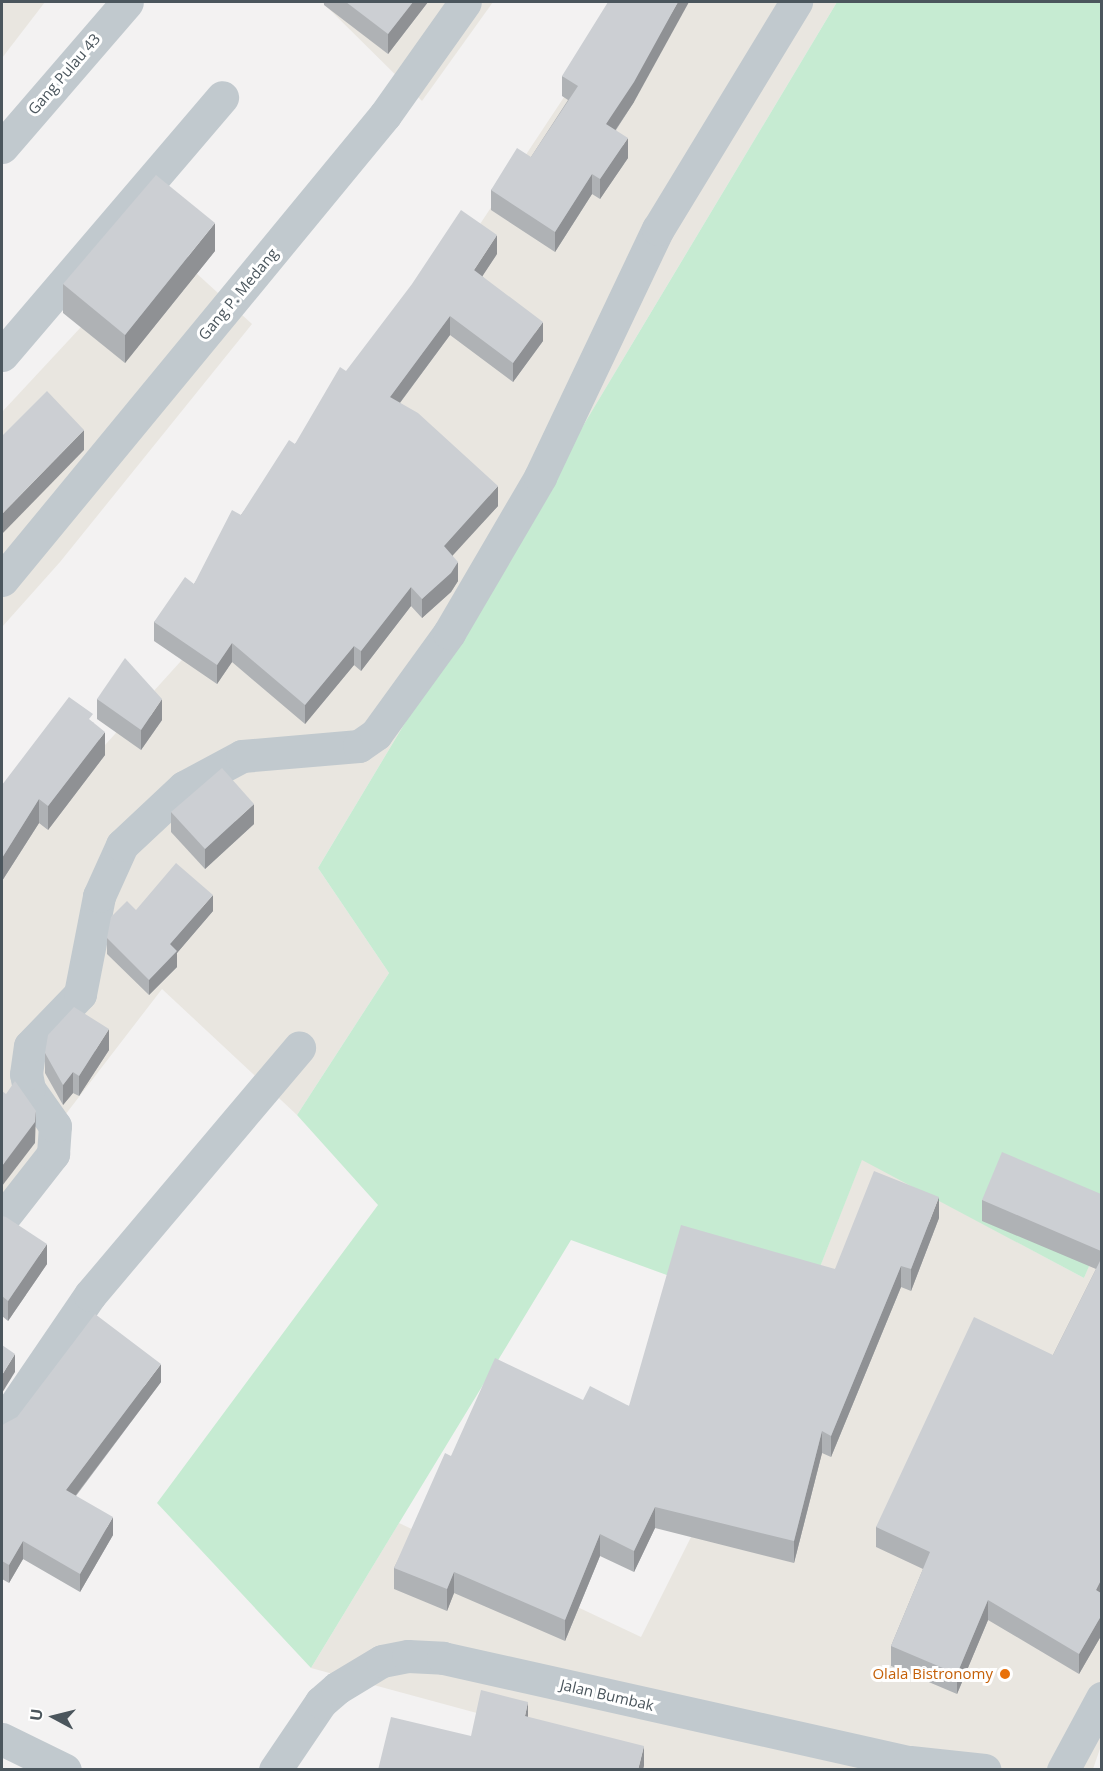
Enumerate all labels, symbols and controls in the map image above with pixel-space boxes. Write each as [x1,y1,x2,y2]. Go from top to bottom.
street label: Gang Pulau 43 [24,30,104,118]
street label: Gang P. Medang [194,245,282,343]
place label: Olala Bistronomy [872,1665,993,1683]
marker: Olala Bistronomy [998,1667,1012,1681]
street label: Jalan Bumbak [558,1675,656,1715]
north arrow [24,1687,84,1747]
text: U [24,1707,48,1722]

